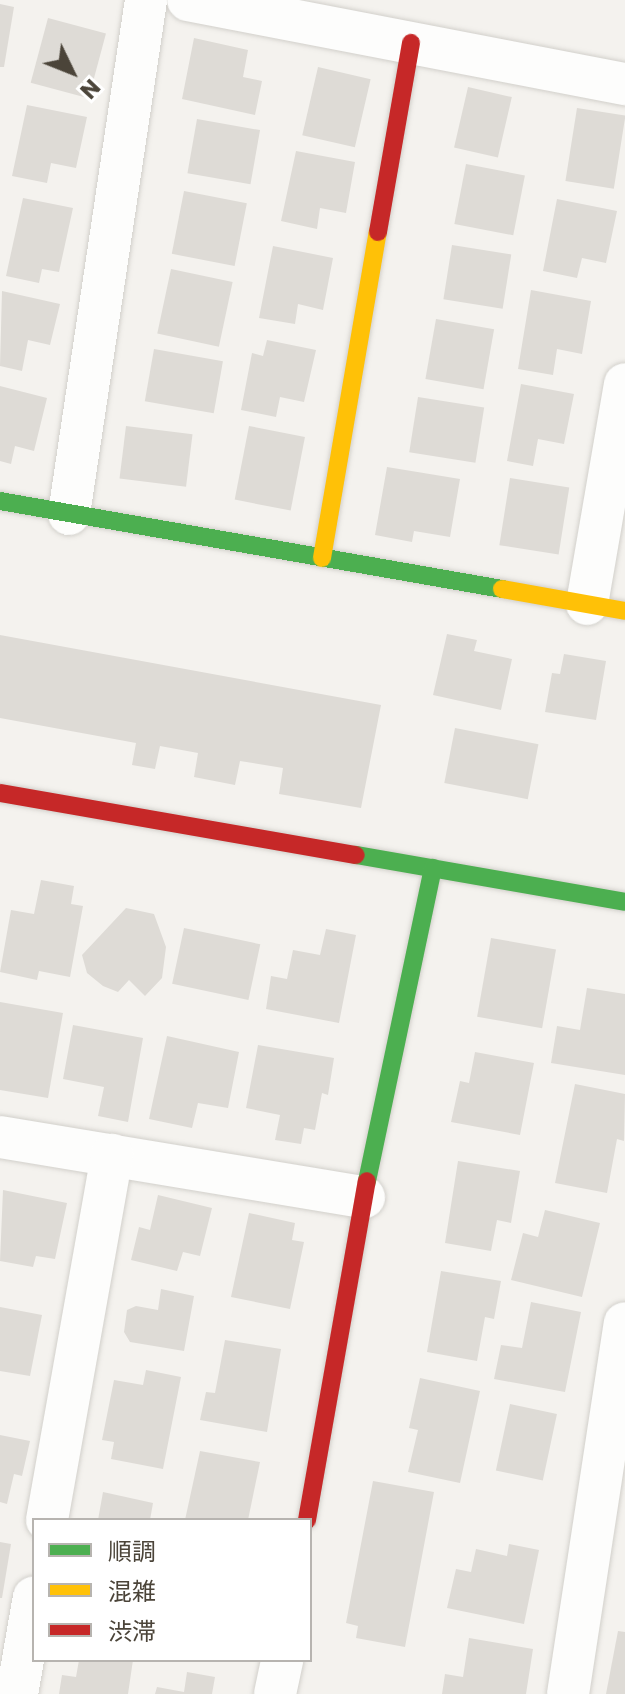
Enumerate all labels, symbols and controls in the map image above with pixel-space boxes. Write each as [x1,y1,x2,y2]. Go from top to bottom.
north arrow [32,32,112,112]
text: N [73,72,107,105]
legend [32,1518,312,1662]
text: 順調 [108,1535,156,1568]
text: 混雑 [108,1575,156,1608]
text: 渋滞 [108,1615,156,1648]

